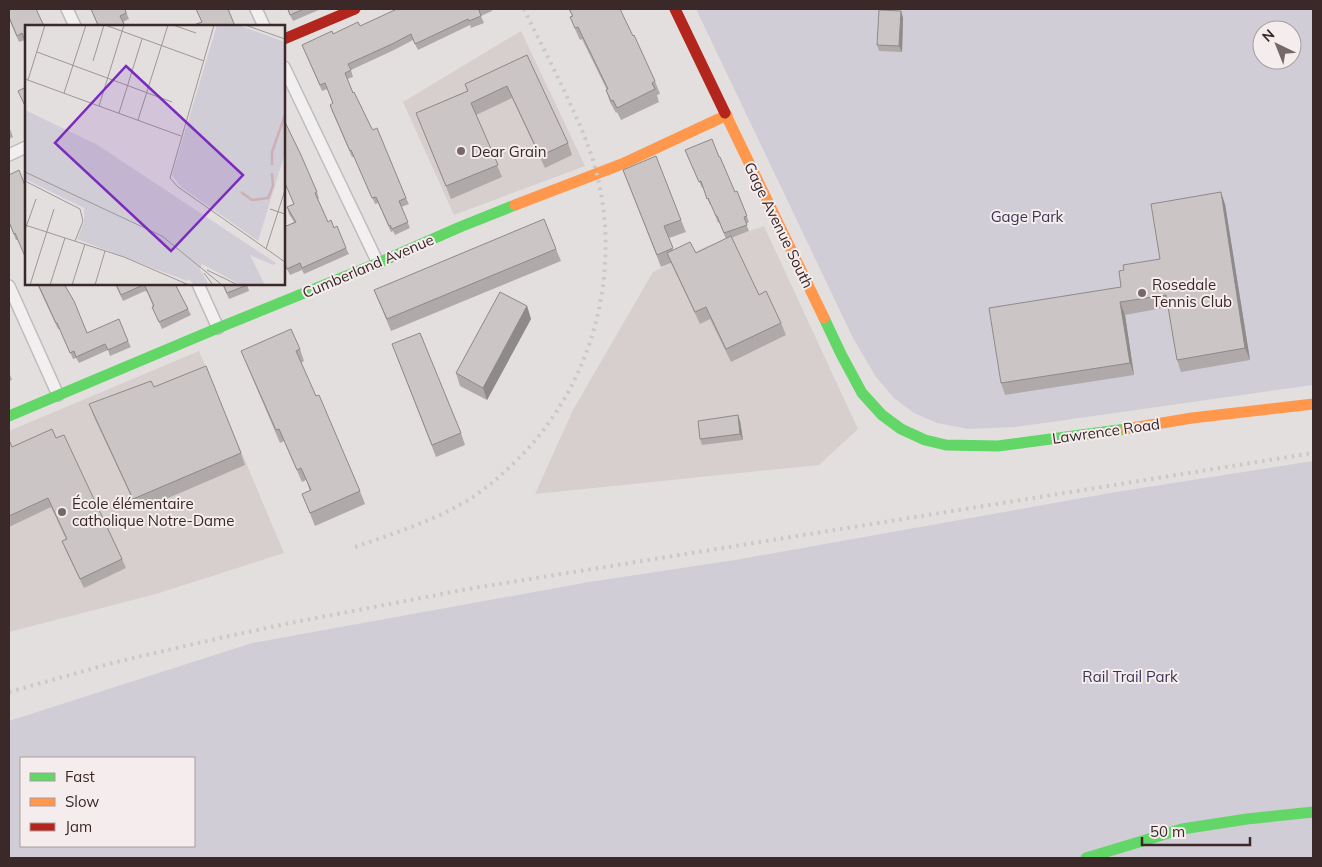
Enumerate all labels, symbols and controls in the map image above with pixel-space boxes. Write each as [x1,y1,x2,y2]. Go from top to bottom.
north arrow [1252,20,1302,70]
inset map [25,25,285,285]
text: N [1258,25,1278,46]
place label: Dear Grain [471,142,546,161]
marker: Dear Grain [455,145,467,157]
street label: Gage Avenue South [740,159,818,291]
park label: Gage Park [991,207,1064,226]
street label: Cumberland Avenue [299,230,437,302]
place label: Rosedale Tennis Club [1152,275,1232,311]
marker: Rosedale Tennis Club [1136,287,1148,299]
street label: Lawrence Road [1051,414,1161,448]
place label: École élémentaire catholique Notre-Dame [72,494,234,530]
marker: École élémentaire catholique Notre-Dame [56,506,68,518]
park label: Rail Trail Park [1082,667,1178,686]
legend [20,757,195,847]
text: Fast [65,767,95,786]
text: Slow [65,792,99,811]
scale bar [1142,814,1250,846]
text: Jam [65,817,92,836]
text: 50 m [1150,822,1185,841]

